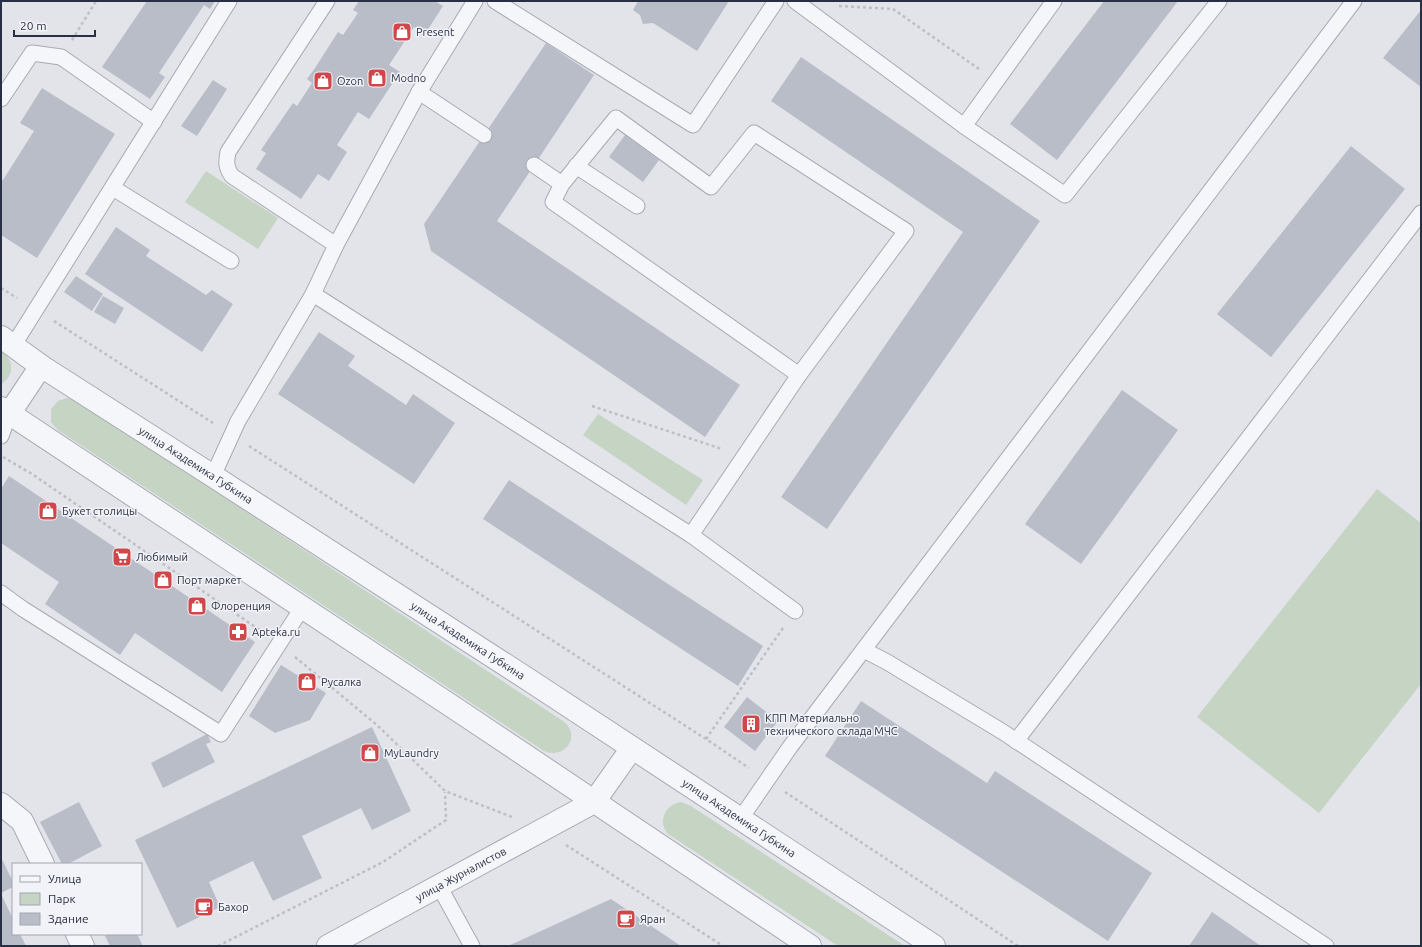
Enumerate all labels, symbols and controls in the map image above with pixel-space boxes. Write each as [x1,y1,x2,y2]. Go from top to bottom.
scale bar [14,12,95,38]
text: 20 m [20,19,47,32]
shop icon: Present [391,21,413,43]
place label: Present [416,26,455,38]
shop icon: Modno [366,67,388,89]
shop icon: Ozon [312,70,334,92]
place label: Modno [391,72,426,84]
place label: Ozon [337,75,363,87]
street label: улица Академика Губкина [136,424,255,506]
shop icon: Букет столицы [37,500,59,522]
place label: Букет столицы [62,505,137,517]
supermarket icon: Любимый [111,546,133,568]
place label: Любимый [136,551,188,563]
shop icon: Порт маркет [152,569,174,591]
place label: Порт маркет [177,574,242,586]
shop icon: Флоренция [186,595,208,617]
street label: улица Академика Губкина [409,599,527,682]
place label: Флоренция [211,600,271,612]
pharmacy icon: Apteka.ru [227,621,249,643]
place label: Apteka.ru [252,626,300,638]
shop icon: Русалка [296,671,318,693]
place label: Русалка [321,676,362,688]
place label: КПП Материально технического склада МЧС [765,712,898,737]
building icon: КПП Материально технического склада МЧС [740,713,762,735]
shop icon: MyLaundry [359,742,381,764]
place label: MyLaundry [384,747,440,759]
street label: улица Академика Губкина [680,776,798,859]
street label: улица Журналистов [413,845,508,904]
legend [12,863,142,935]
text: Улица [48,872,81,885]
text: Парк [48,892,76,905]
cafe icon: Бахор [193,896,215,918]
place label: Бахор [218,901,249,913]
cafe icon: Яран [615,908,637,930]
text: Здание [48,912,89,925]
place label: Яран [640,913,665,925]

